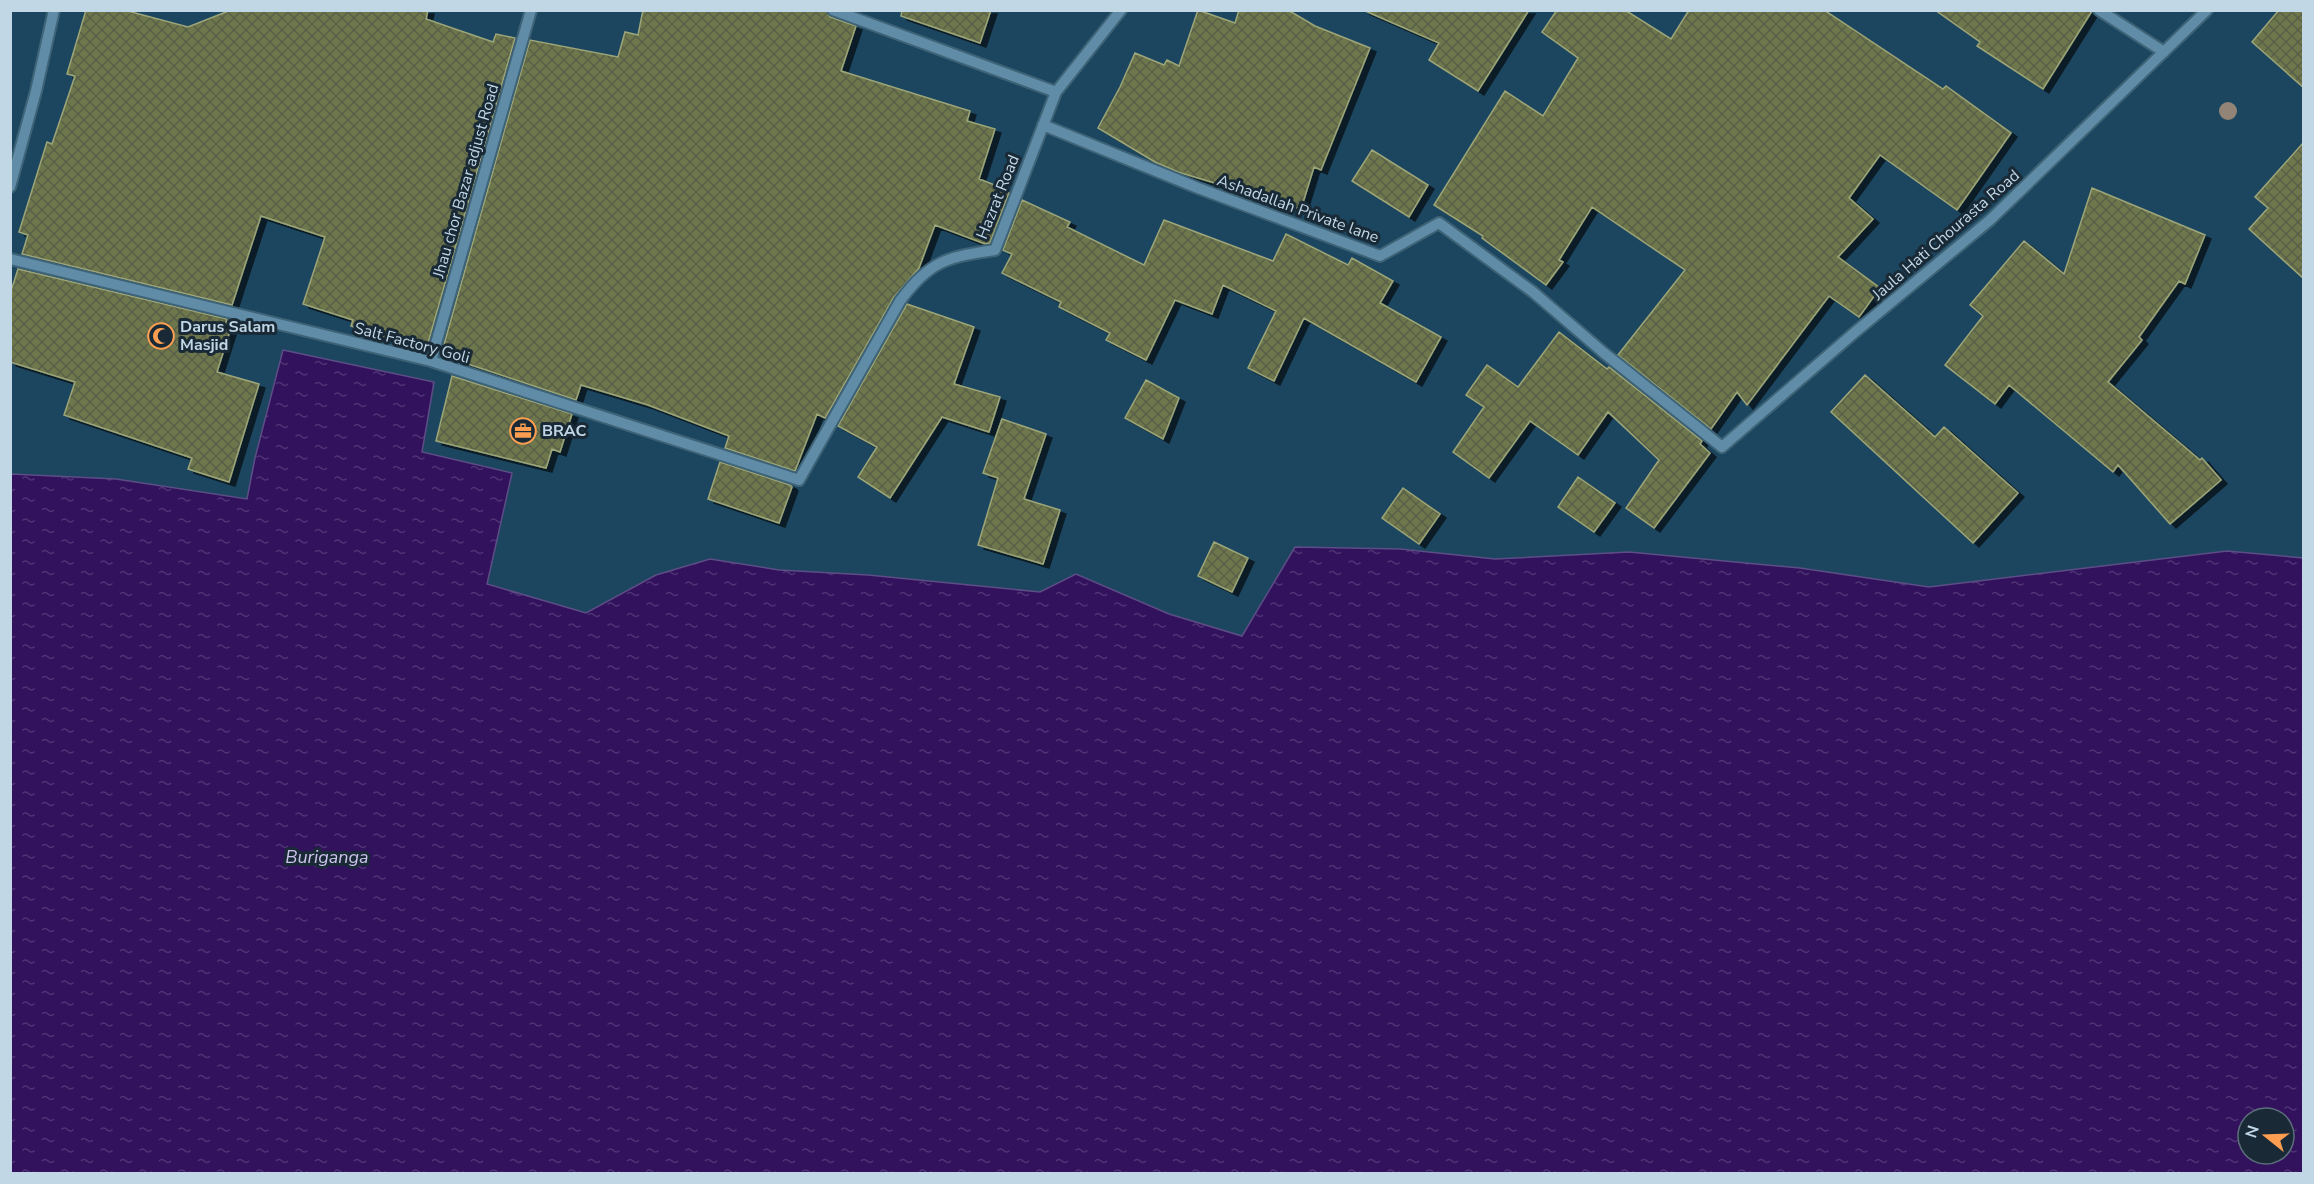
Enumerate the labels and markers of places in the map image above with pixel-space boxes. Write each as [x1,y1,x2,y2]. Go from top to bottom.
place label: Darus Salam Masjid [180,316,275,356]
mosque icon: Darus Salam Masjid [146,321,176,351]
office icon: BRAC [508,416,538,446]
place label: BRAC [542,420,586,442]

